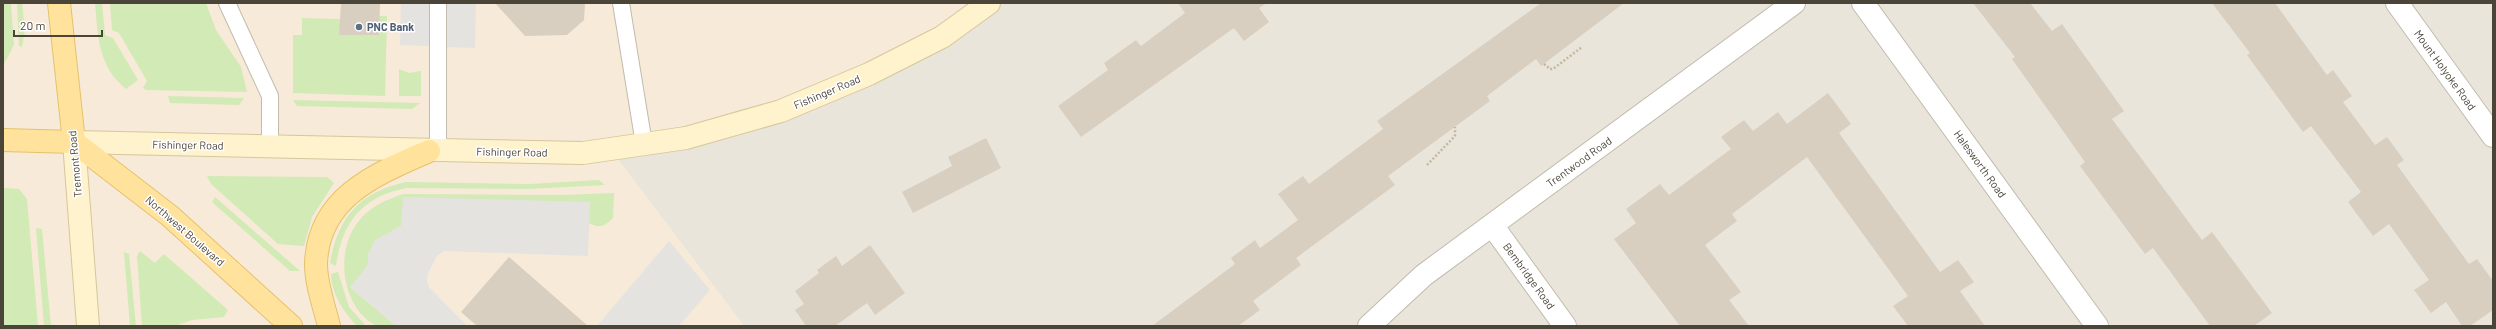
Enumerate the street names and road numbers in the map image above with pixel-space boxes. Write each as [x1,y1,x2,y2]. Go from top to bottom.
street label: Mount Holyoke Road [2412,27,2479,112]
street label: Fishinger Road [791,72,862,111]
street label: Halesworth Road [1952,127,2009,200]
street label: Tremont Road [65,130,84,198]
street label: Trentwood Road [1543,134,1614,190]
street label: Fishinger Road [152,137,224,152]
street label: Fishinger Road [476,144,548,159]
street label: Northwest Boulevard [143,193,227,268]
street label: Bembridge Road [1501,240,1558,311]

